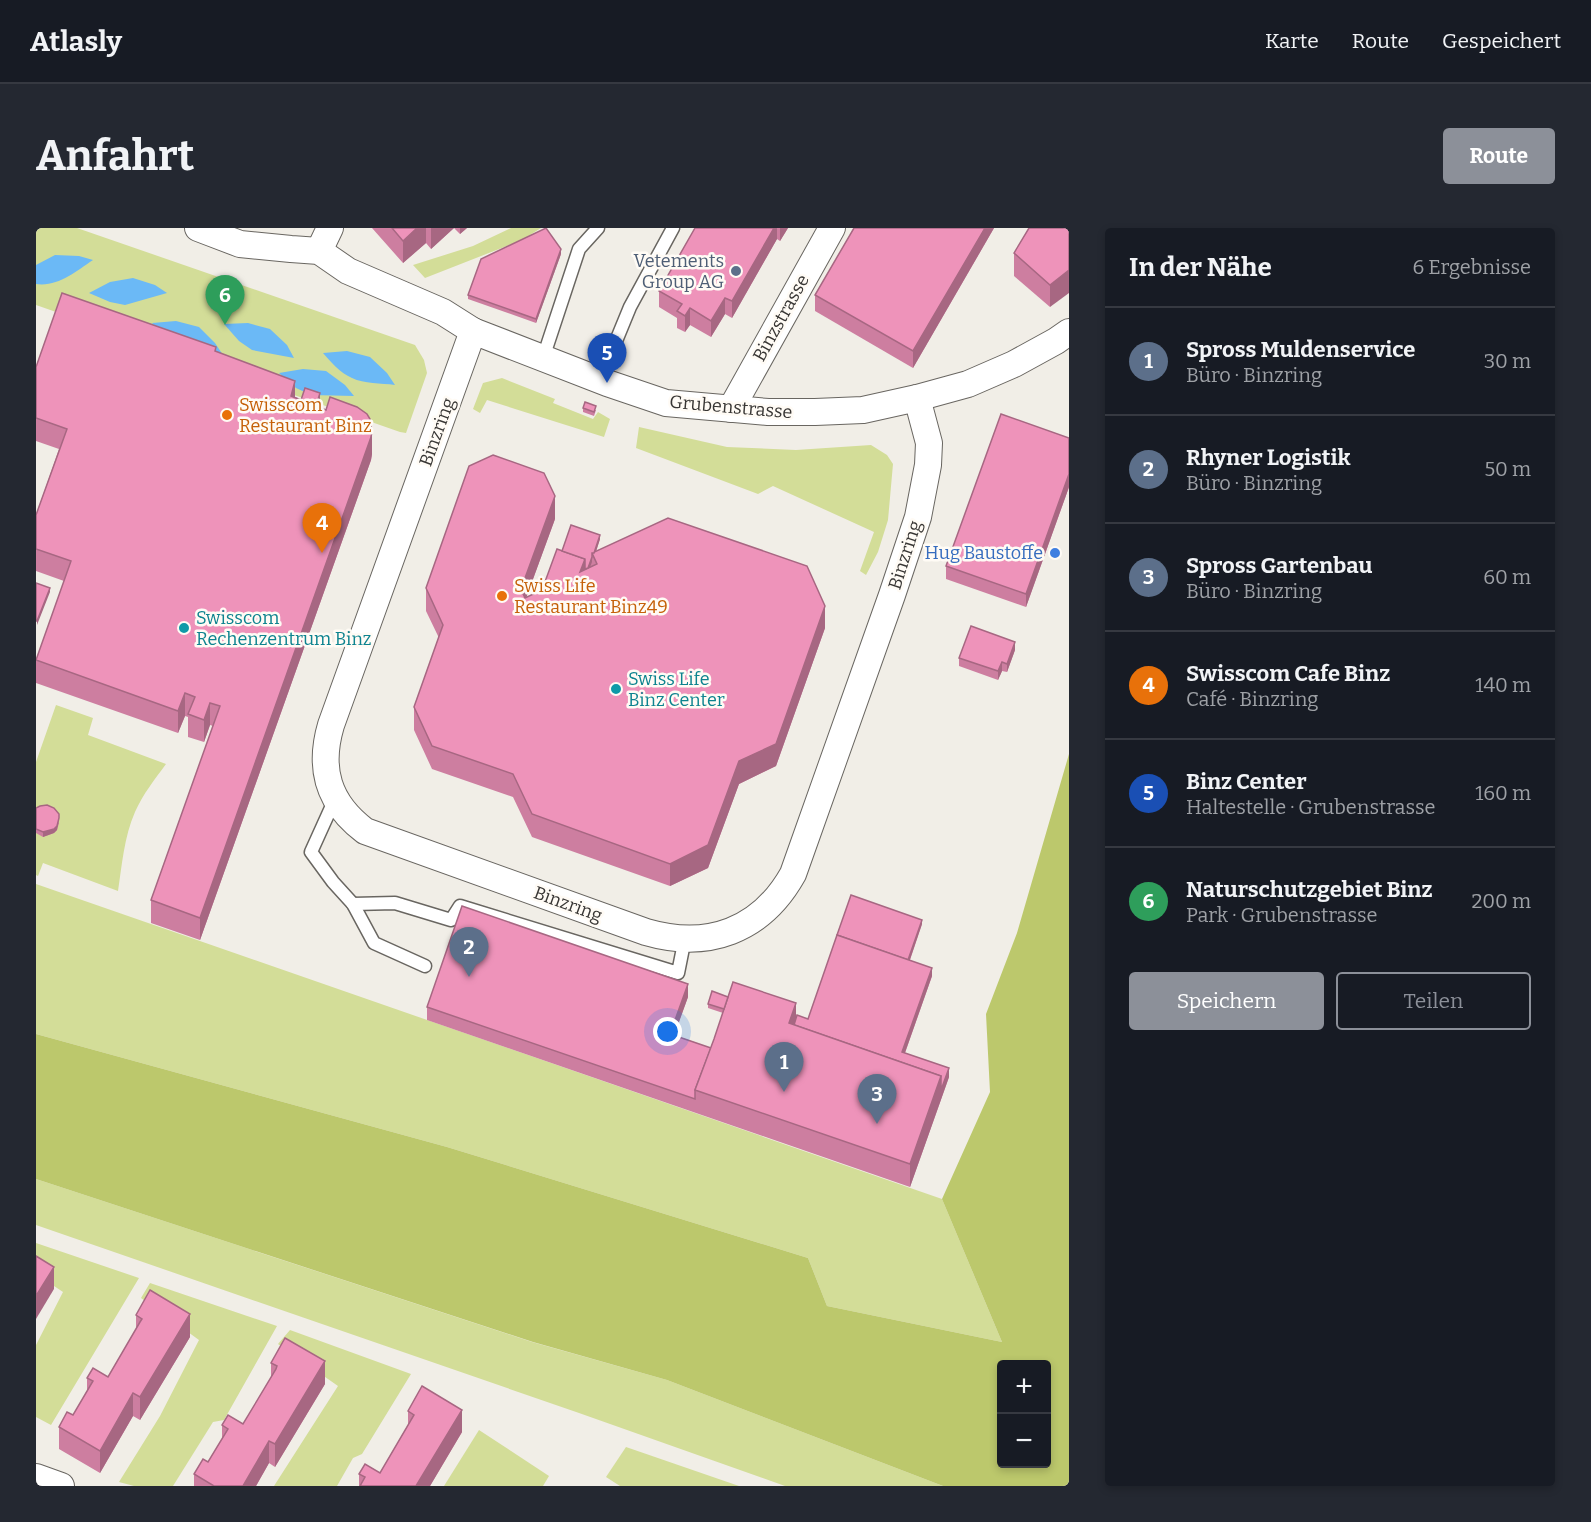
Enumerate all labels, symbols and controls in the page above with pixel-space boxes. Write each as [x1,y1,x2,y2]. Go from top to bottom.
text: Atlasly [30,25,122,58]
text: Karte [1265,28,1319,54]
text: Route [1352,28,1409,54]
text: Gespeichert [1442,28,1561,54]
button: Route [1443,128,1555,184]
text: Anfahrt [36,131,194,181]
place label: Vetements Group AG [634,250,724,293]
text: In der Nähe [1129,252,1272,283]
text: 6 Ergebnisse [1412,255,1531,279]
marker: Vetements Group AG [729,264,743,278]
street label: Binzstrasse [748,271,814,365]
pin: 6 [206,276,244,325]
pin: 5 [588,334,626,383]
text: Spross Muldenservice [1186,336,1415,363]
text: 1 [1144,349,1153,373]
text: 30 m [1484,349,1531,373]
text: Büro · Binzring [1186,363,1322,387]
street label: Grubenstrasse [669,391,793,423]
place label: Swisscom Restaurant Binz [239,394,372,437]
street label: Binzring [414,395,460,469]
marker: Swisscom Restaurant Binz [220,408,234,422]
text: Rhyner Logistik [1186,444,1351,471]
text: 2 [1143,457,1154,481]
text: 50 m [1484,457,1531,481]
text: Büro · Binzring [1186,471,1322,495]
pin: 4 [302,504,342,553]
street label: Binzring [884,518,926,592]
place label: Hug Baustoffe [925,542,1043,564]
marker: Hug Baustoffe [1048,546,1062,560]
text: Spross Gartenbau [1186,552,1372,579]
text: 3 [1143,565,1154,589]
text: 60 m [1483,565,1531,589]
place label: Swiss Life Restaurant Binz49 [514,575,668,618]
text: Büro · Binzring [1186,579,1322,603]
marker: Swiss Life Restaurant Binz49 [495,589,509,603]
place label: Swisscom Rechenzentrum Binz [196,607,372,650]
marker: Swisscom Rechenzentrum Binz [177,621,191,635]
text: Swisscom Cafe Binz [1186,660,1390,687]
place label: Swiss Life Binz Center [628,668,725,711]
text: 4 [1142,673,1155,697]
text: 140 m [1475,673,1531,697]
marker: Swiss Life Binz Center [609,682,623,696]
text: Café · Binzring [1186,687,1318,711]
text: Binz Center [1186,768,1307,795]
text: 5 [1143,781,1154,805]
text: 160 m [1475,781,1531,805]
text: Haltestelle · Grubenstrasse [1186,795,1435,819]
text: Naturschutzgebiet Binz [1186,876,1433,903]
street label: Binzring [531,881,605,927]
text: 6 [1143,889,1154,913]
text: 200 m [1471,889,1531,913]
text: Park · Grubenstrasse [1186,903,1377,927]
pin: 2 [450,928,488,977]
button: Speichern [1129,972,1324,1030]
button: Teilen [1336,972,1531,1030]
your location [653,1017,682,1046]
pin: 1 [764,1042,804,1092]
pin: 3 [858,1074,896,1124]
map controls [997,1360,1051,1468]
button: + [997,1360,1051,1414]
button: − [997,1414,1051,1468]

